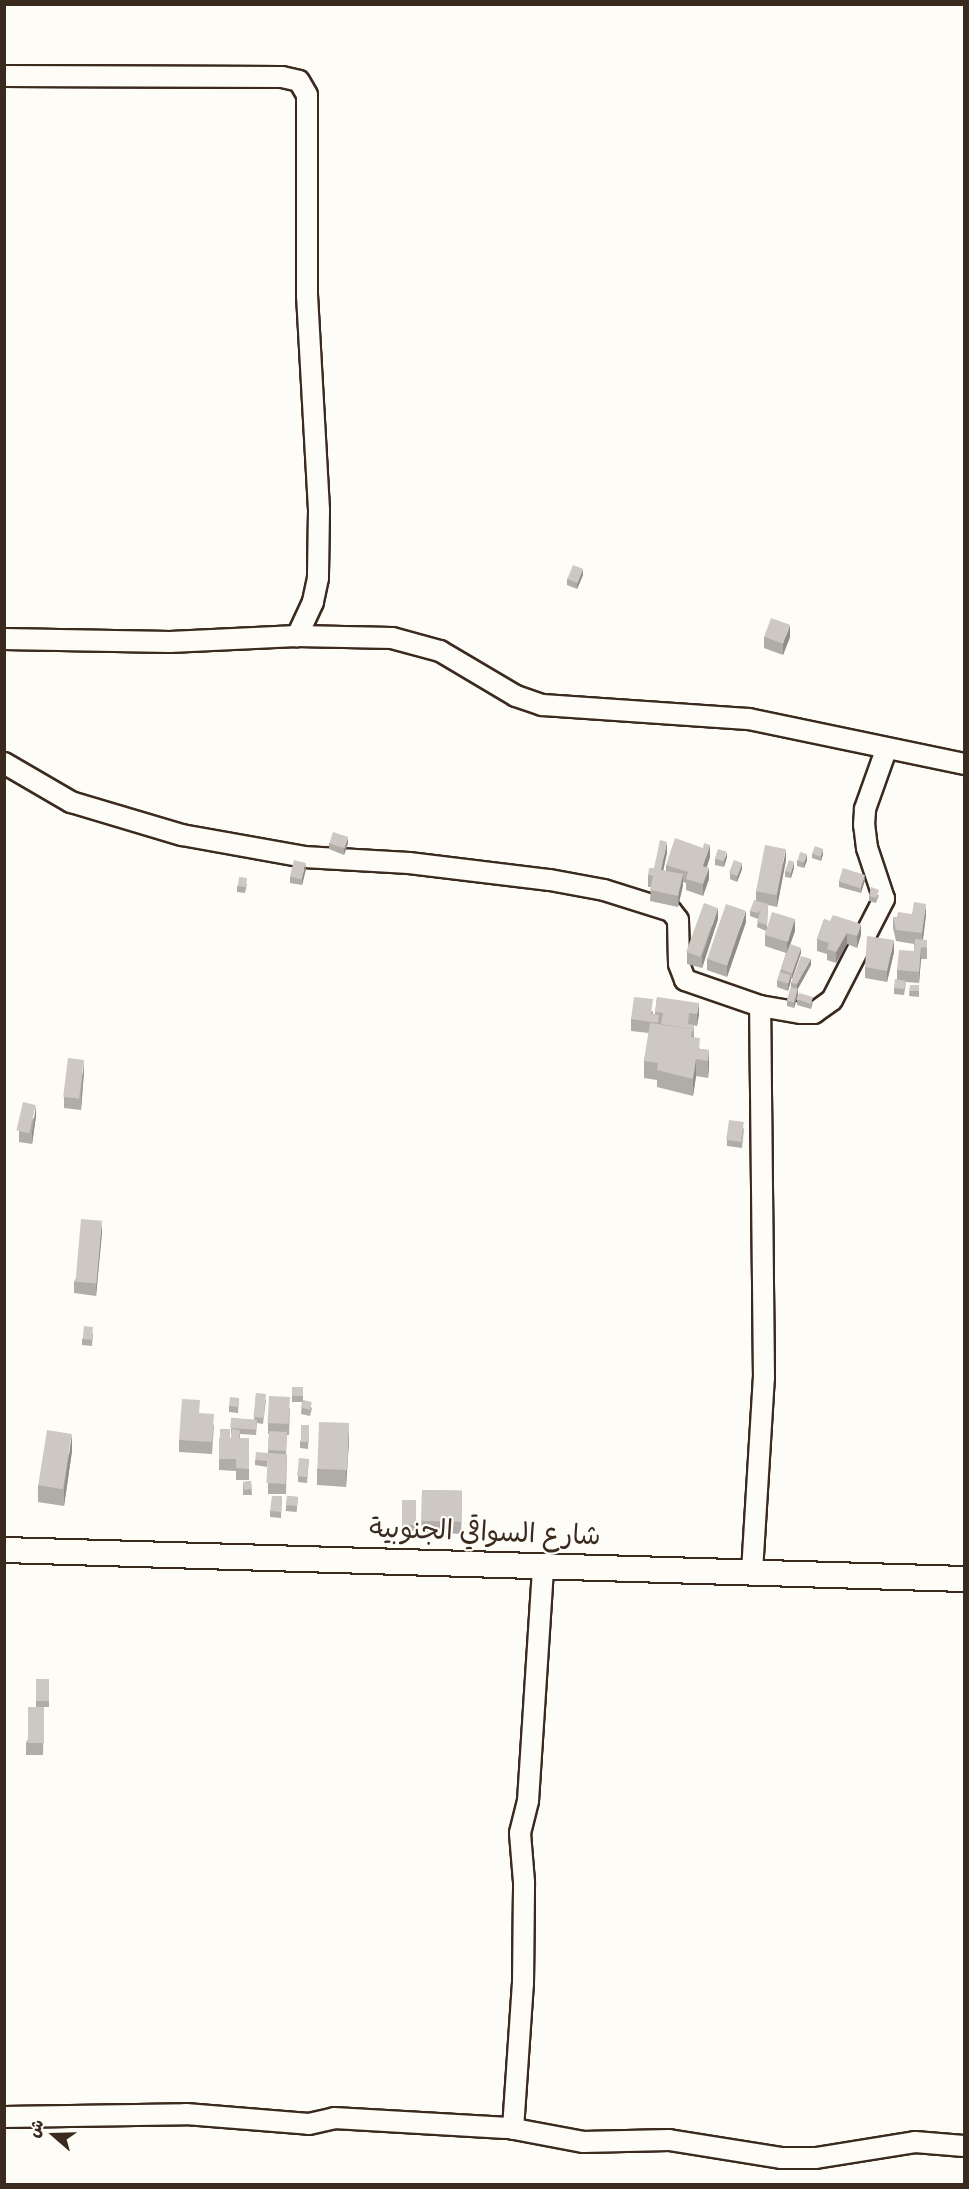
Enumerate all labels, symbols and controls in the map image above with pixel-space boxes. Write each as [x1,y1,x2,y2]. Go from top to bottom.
street label: شارع السواقي الجنوبية [369,1514,601,1554]
north arrow [24,2105,84,2165]
text: ش [23,2116,51,2141]

